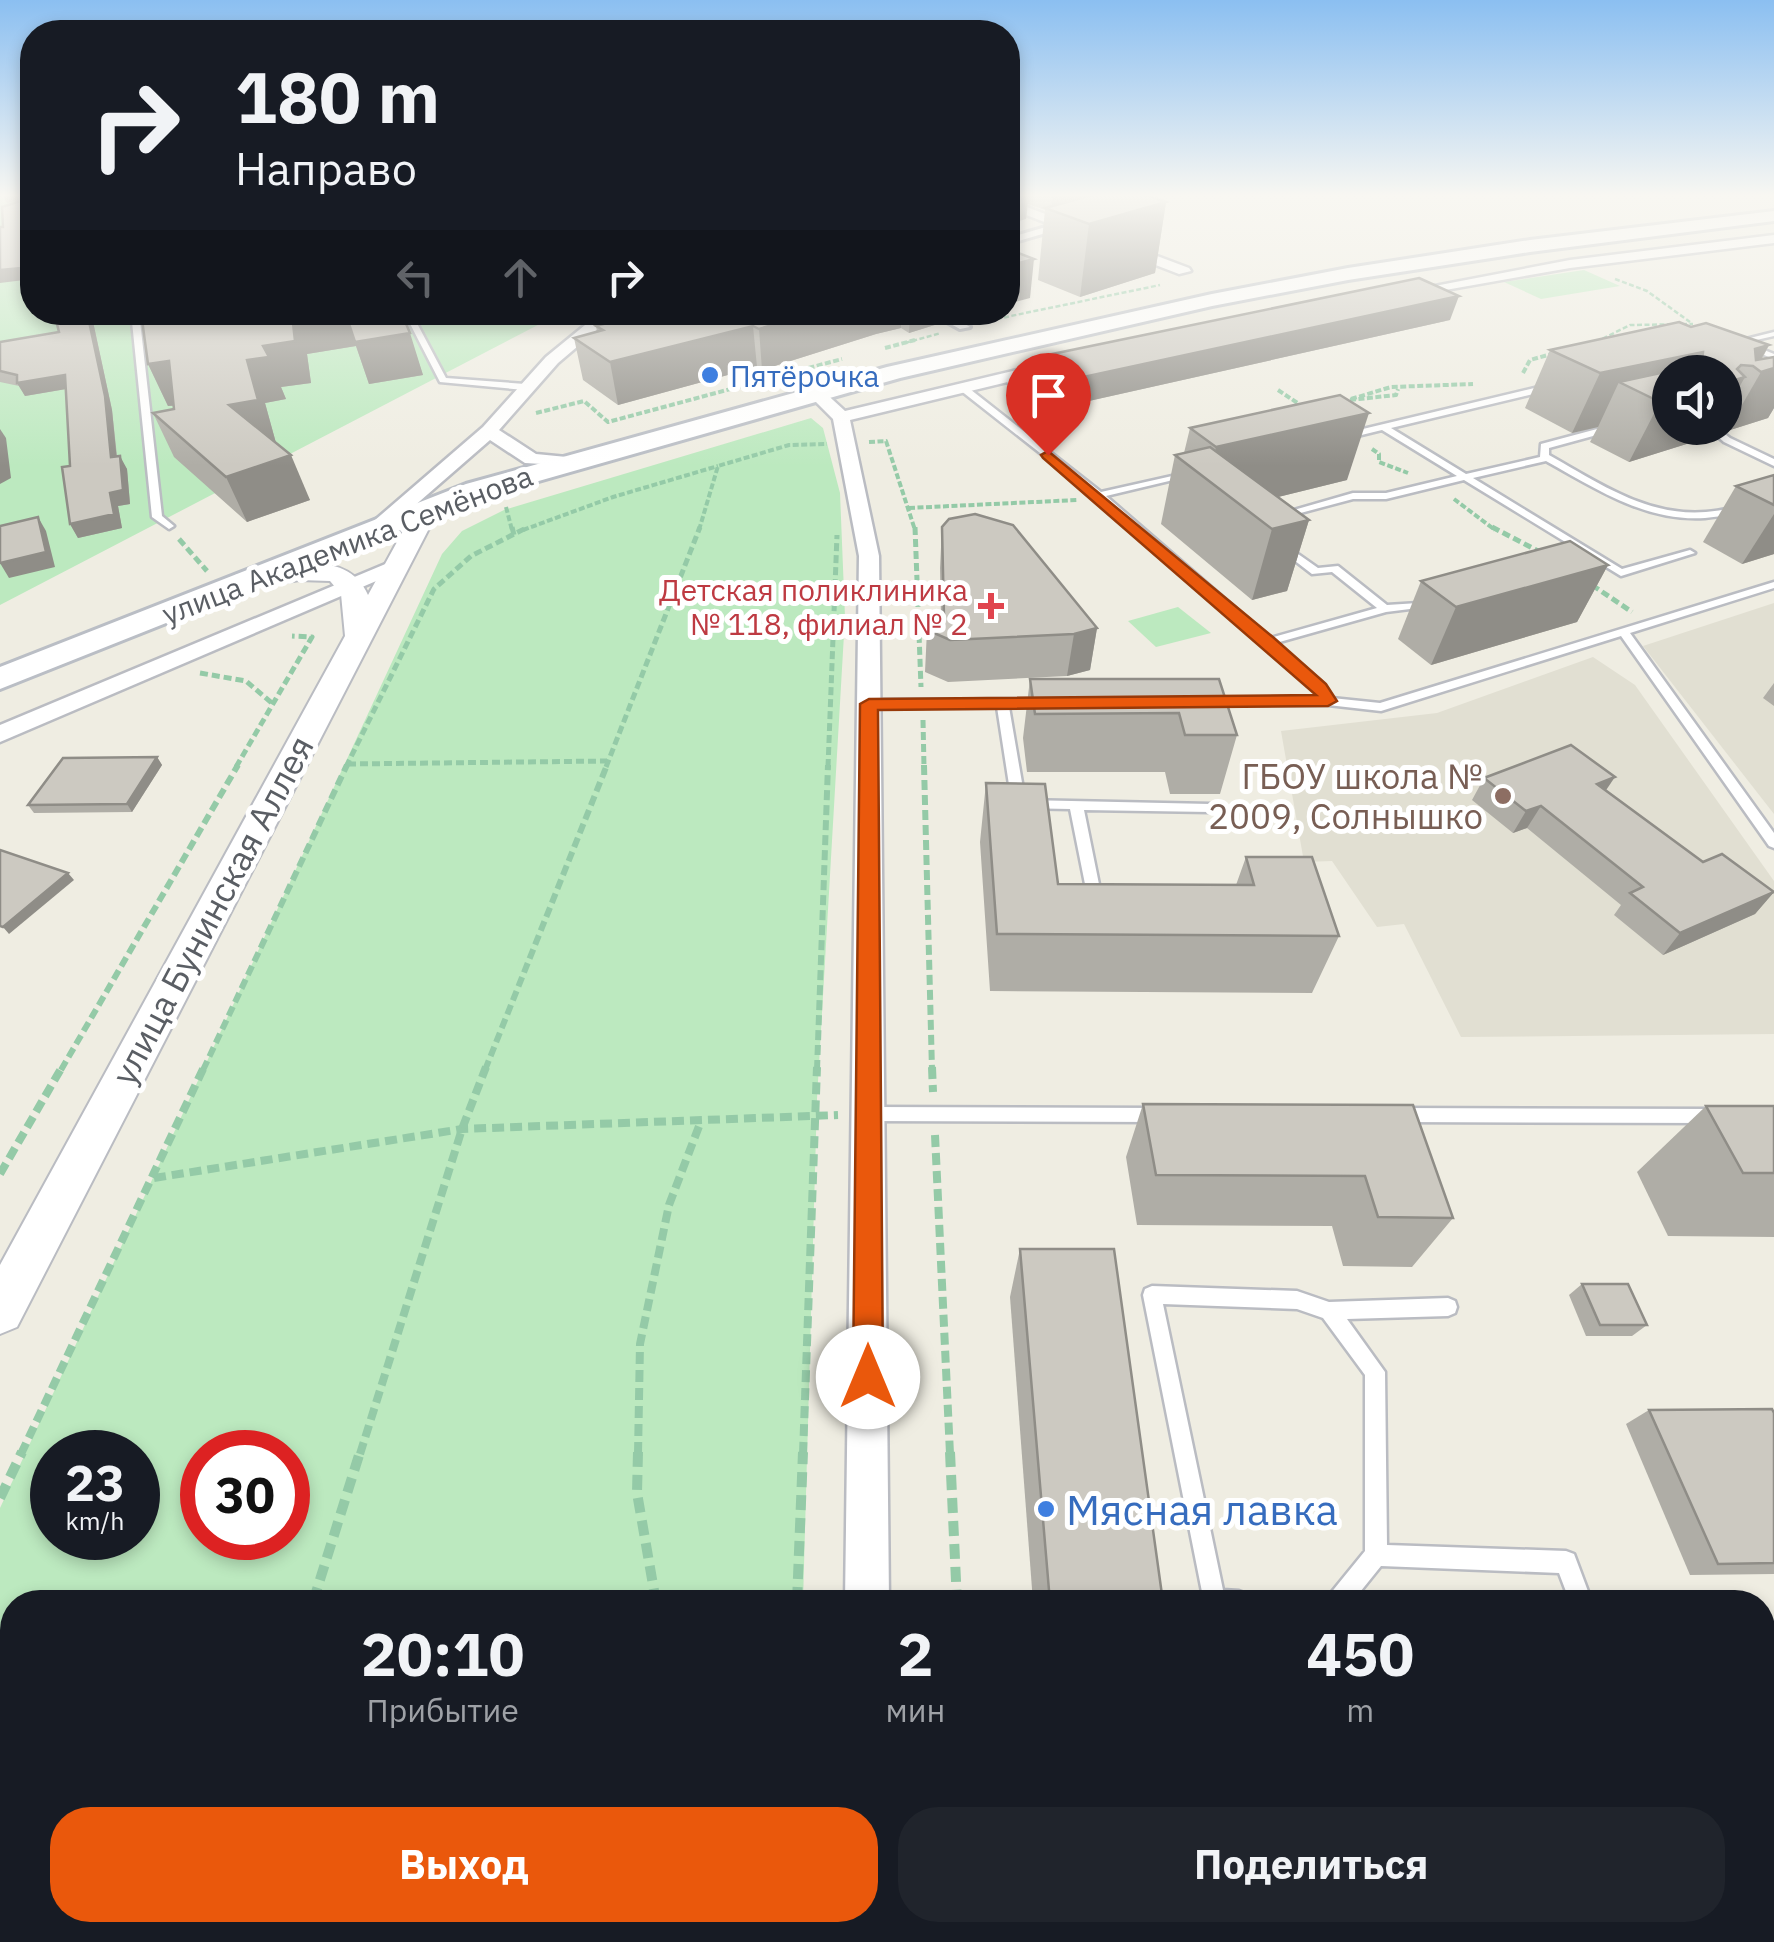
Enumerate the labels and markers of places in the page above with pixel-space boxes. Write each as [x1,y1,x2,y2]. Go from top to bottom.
pin [1006,353,1091,456]
place label: Пятёрочка [730,356,880,395]
marker: Пятёрочка [699,364,721,386]
place label: Детская поликлиника № 118, филиал № 2 [659,570,968,643]
marker: Детская поликлиника № 118, филиал № 2 [978,593,1004,619]
place label: ГБОУ школа № 2009, Солнышко [1208,753,1483,839]
marker: ГБОУ школа № 2009, Солнышко [1492,785,1514,807]
place label: Мясная лавка [1066,1482,1338,1537]
marker: Мясная лавка [1035,1498,1057,1520]

